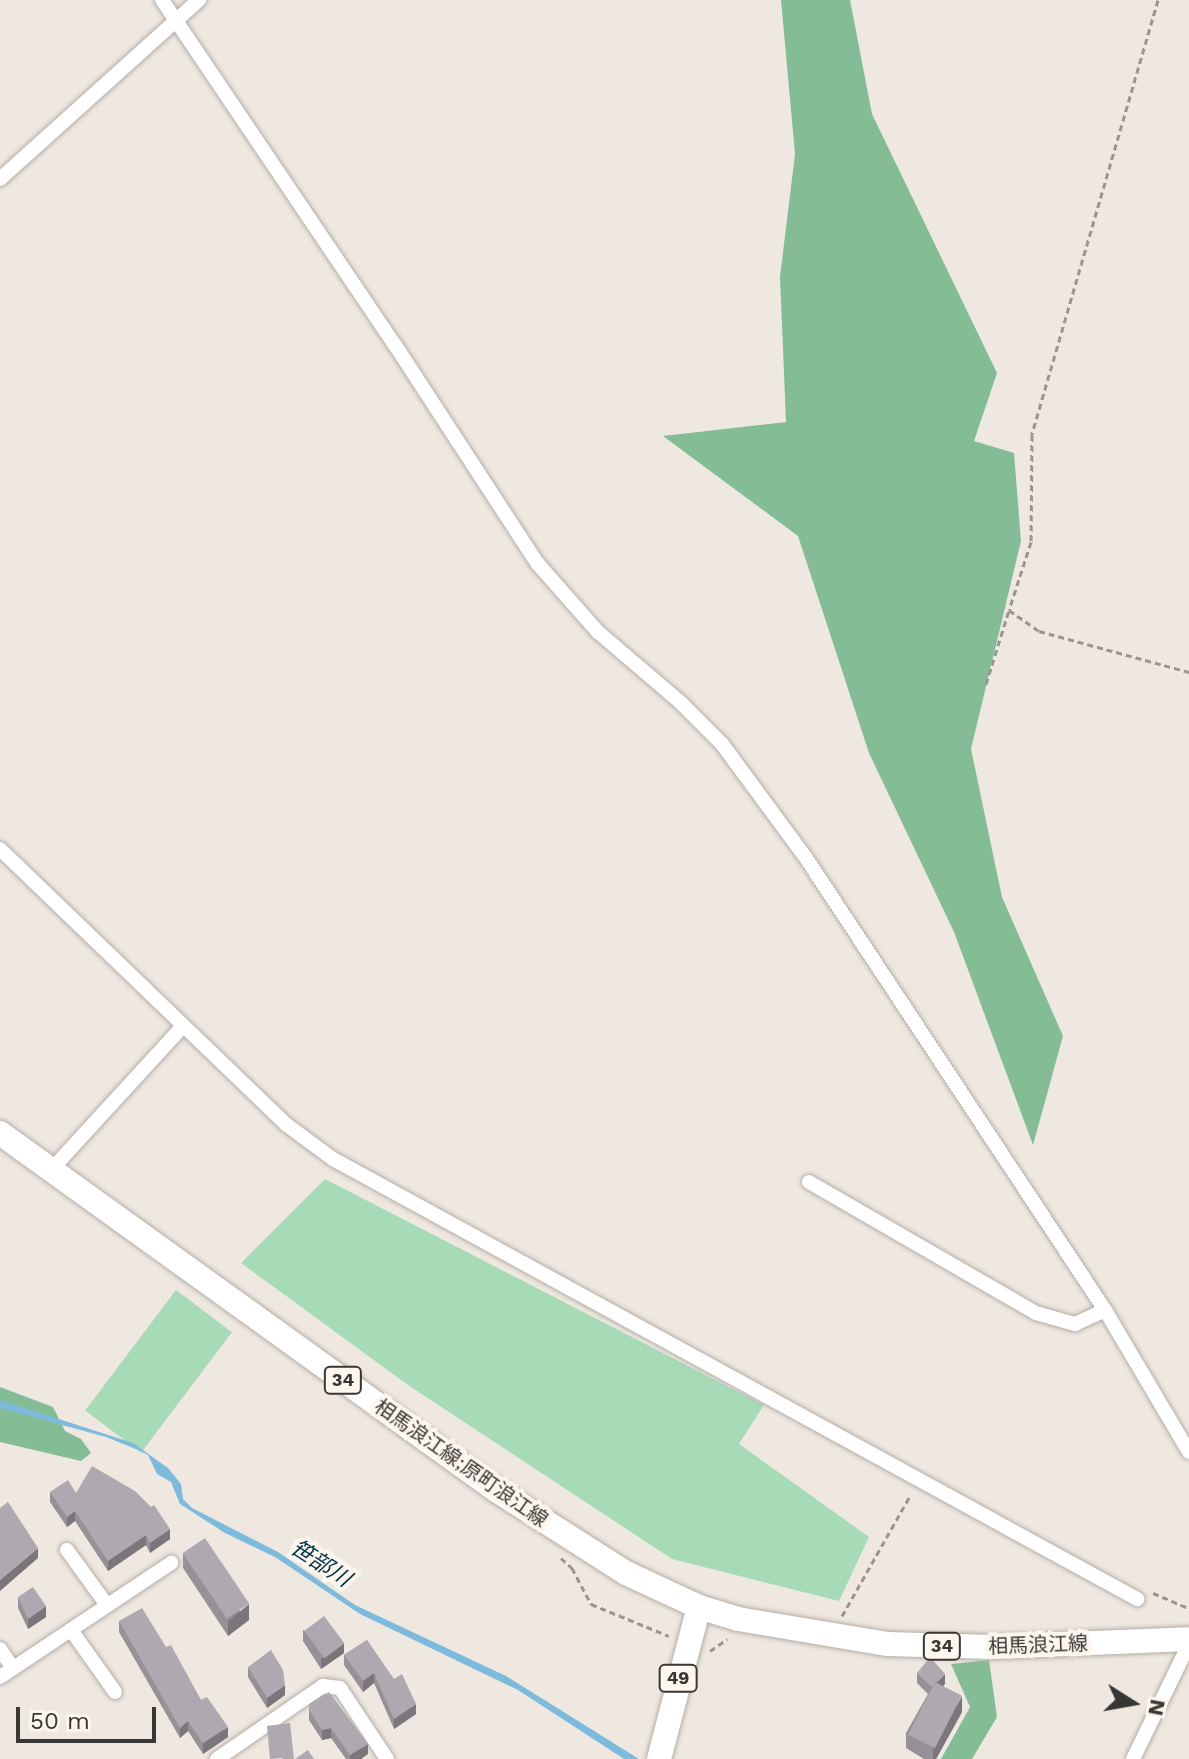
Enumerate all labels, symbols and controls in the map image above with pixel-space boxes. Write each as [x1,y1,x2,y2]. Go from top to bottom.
road number: 34 [323,1366,363,1394]
street label: 相馬浪江線;原町浪江線 [370,1394,552,1532]
water label: 笹部川 [286,1534,356,1592]
street label: 相馬浪江線 [988,1631,1088,1659]
road number: 34 [922,1632,962,1660]
north arrow [1093,1663,1173,1743]
road number: 49 [658,1664,698,1692]
scale bar [20,1691,160,1741]
text: N [1143,1697,1171,1718]
text: 50 m [30,1707,90,1735]

